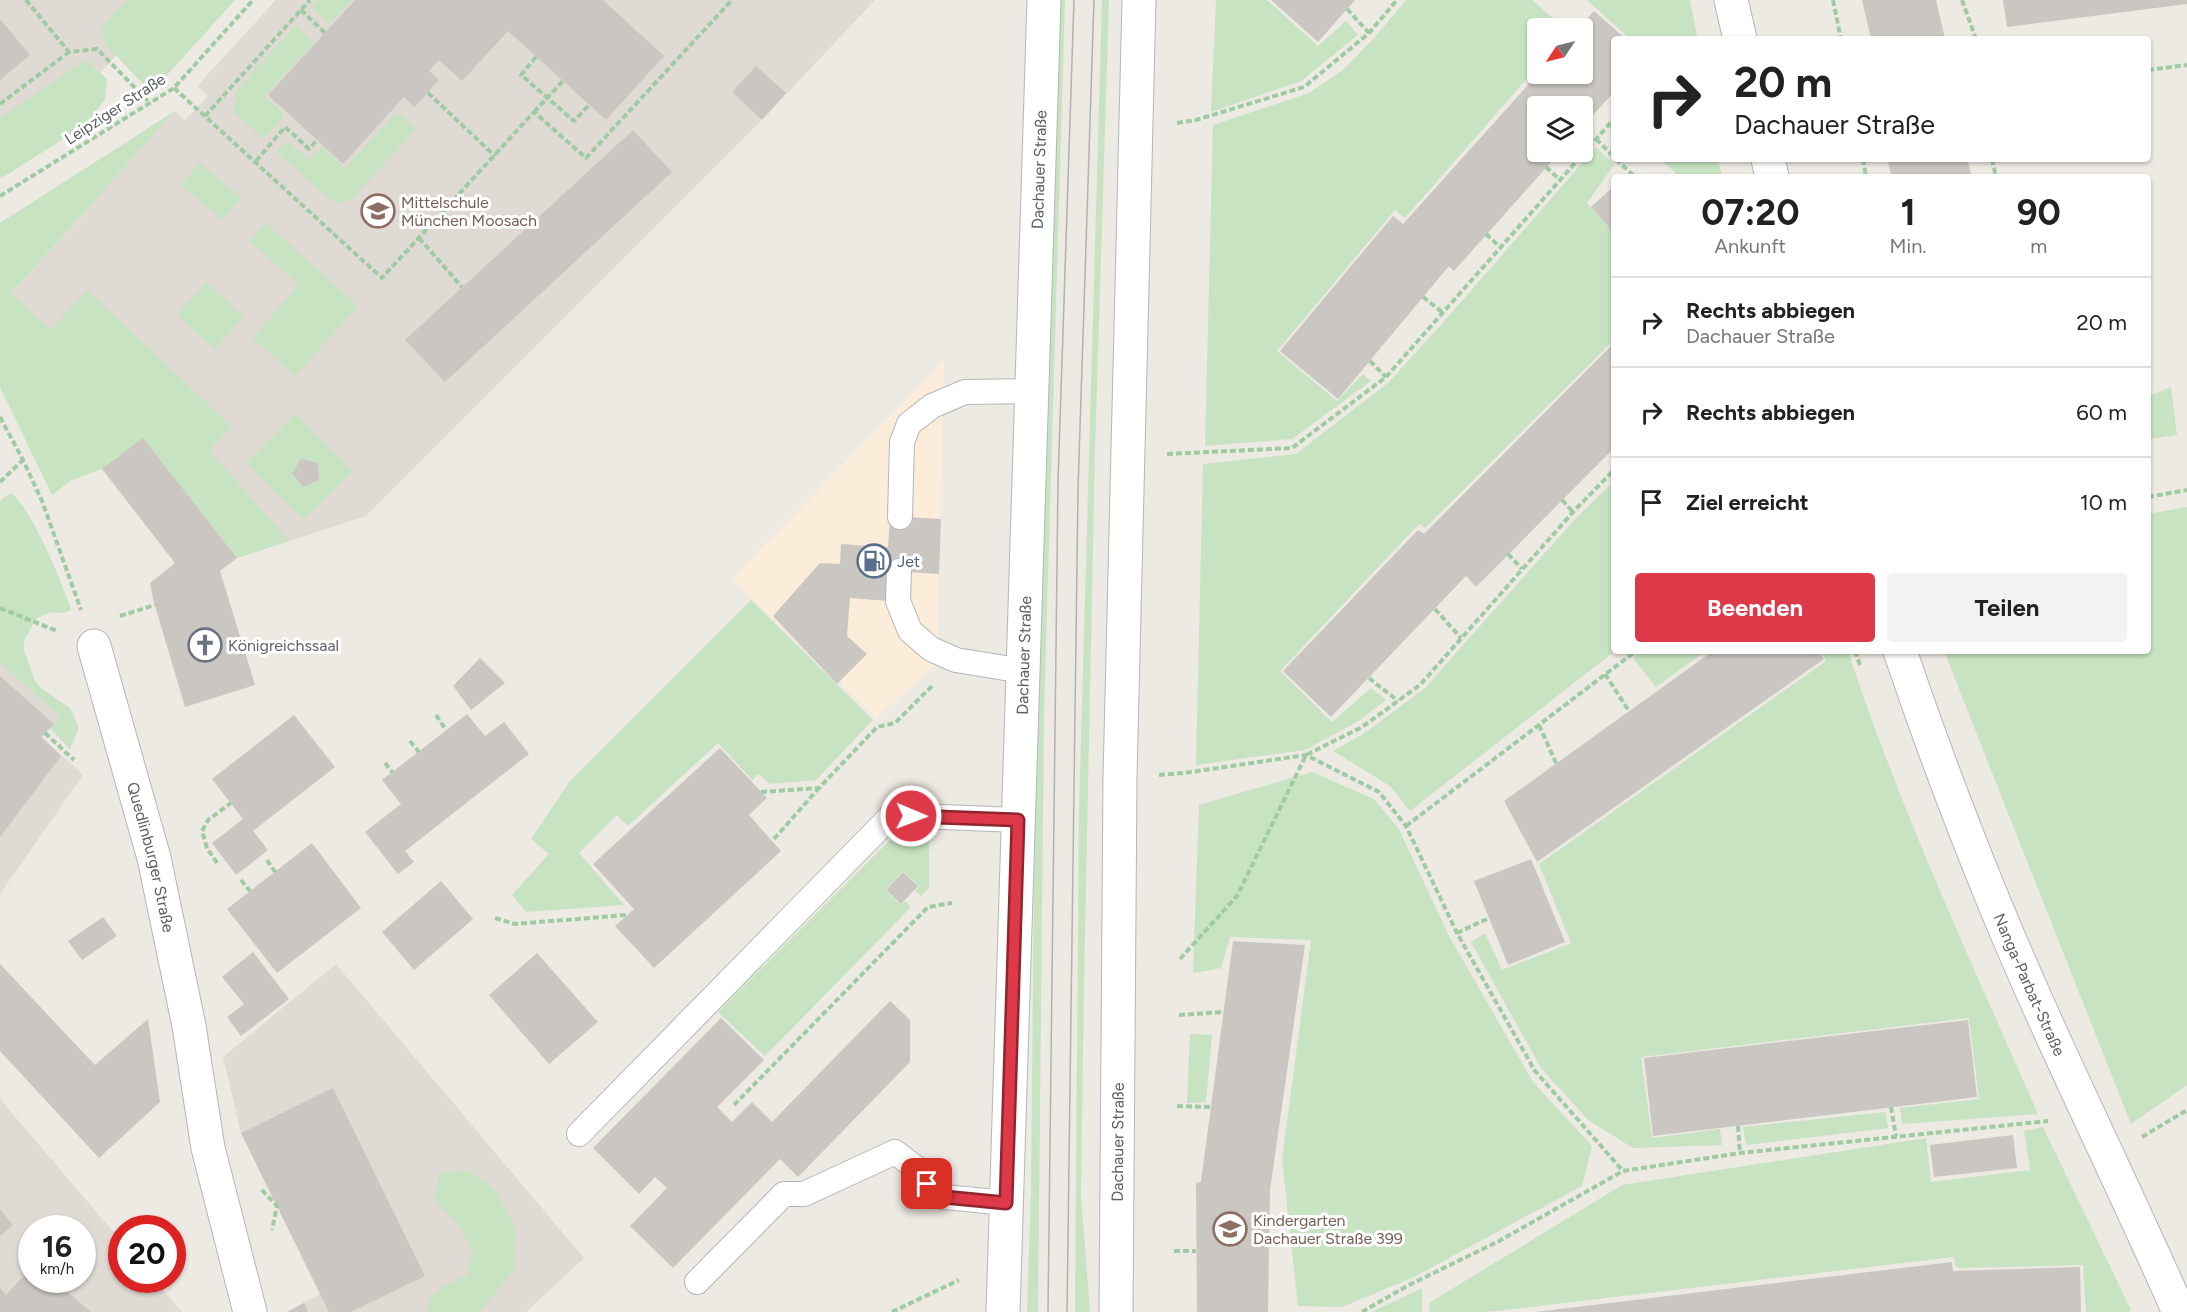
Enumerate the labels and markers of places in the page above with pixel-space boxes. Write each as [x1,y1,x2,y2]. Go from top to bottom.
school or university icon: Mittelschule München Moosach [360,193,396,229]
place label: Mittelschule München Moosach [401,193,537,230]
fuel station icon: Jet [856,543,892,579]
place label: Jet [897,552,920,571]
church icon: Königreichssaal [187,627,223,663]
place label: Königreichssaal [228,636,339,655]
pin [901,1158,952,1209]
school or university icon: Kindergarten Dachauer Straße 399 [1212,1211,1248,1247]
place label: Kindergarten Dachauer Straße 399 [1253,1211,1403,1248]

